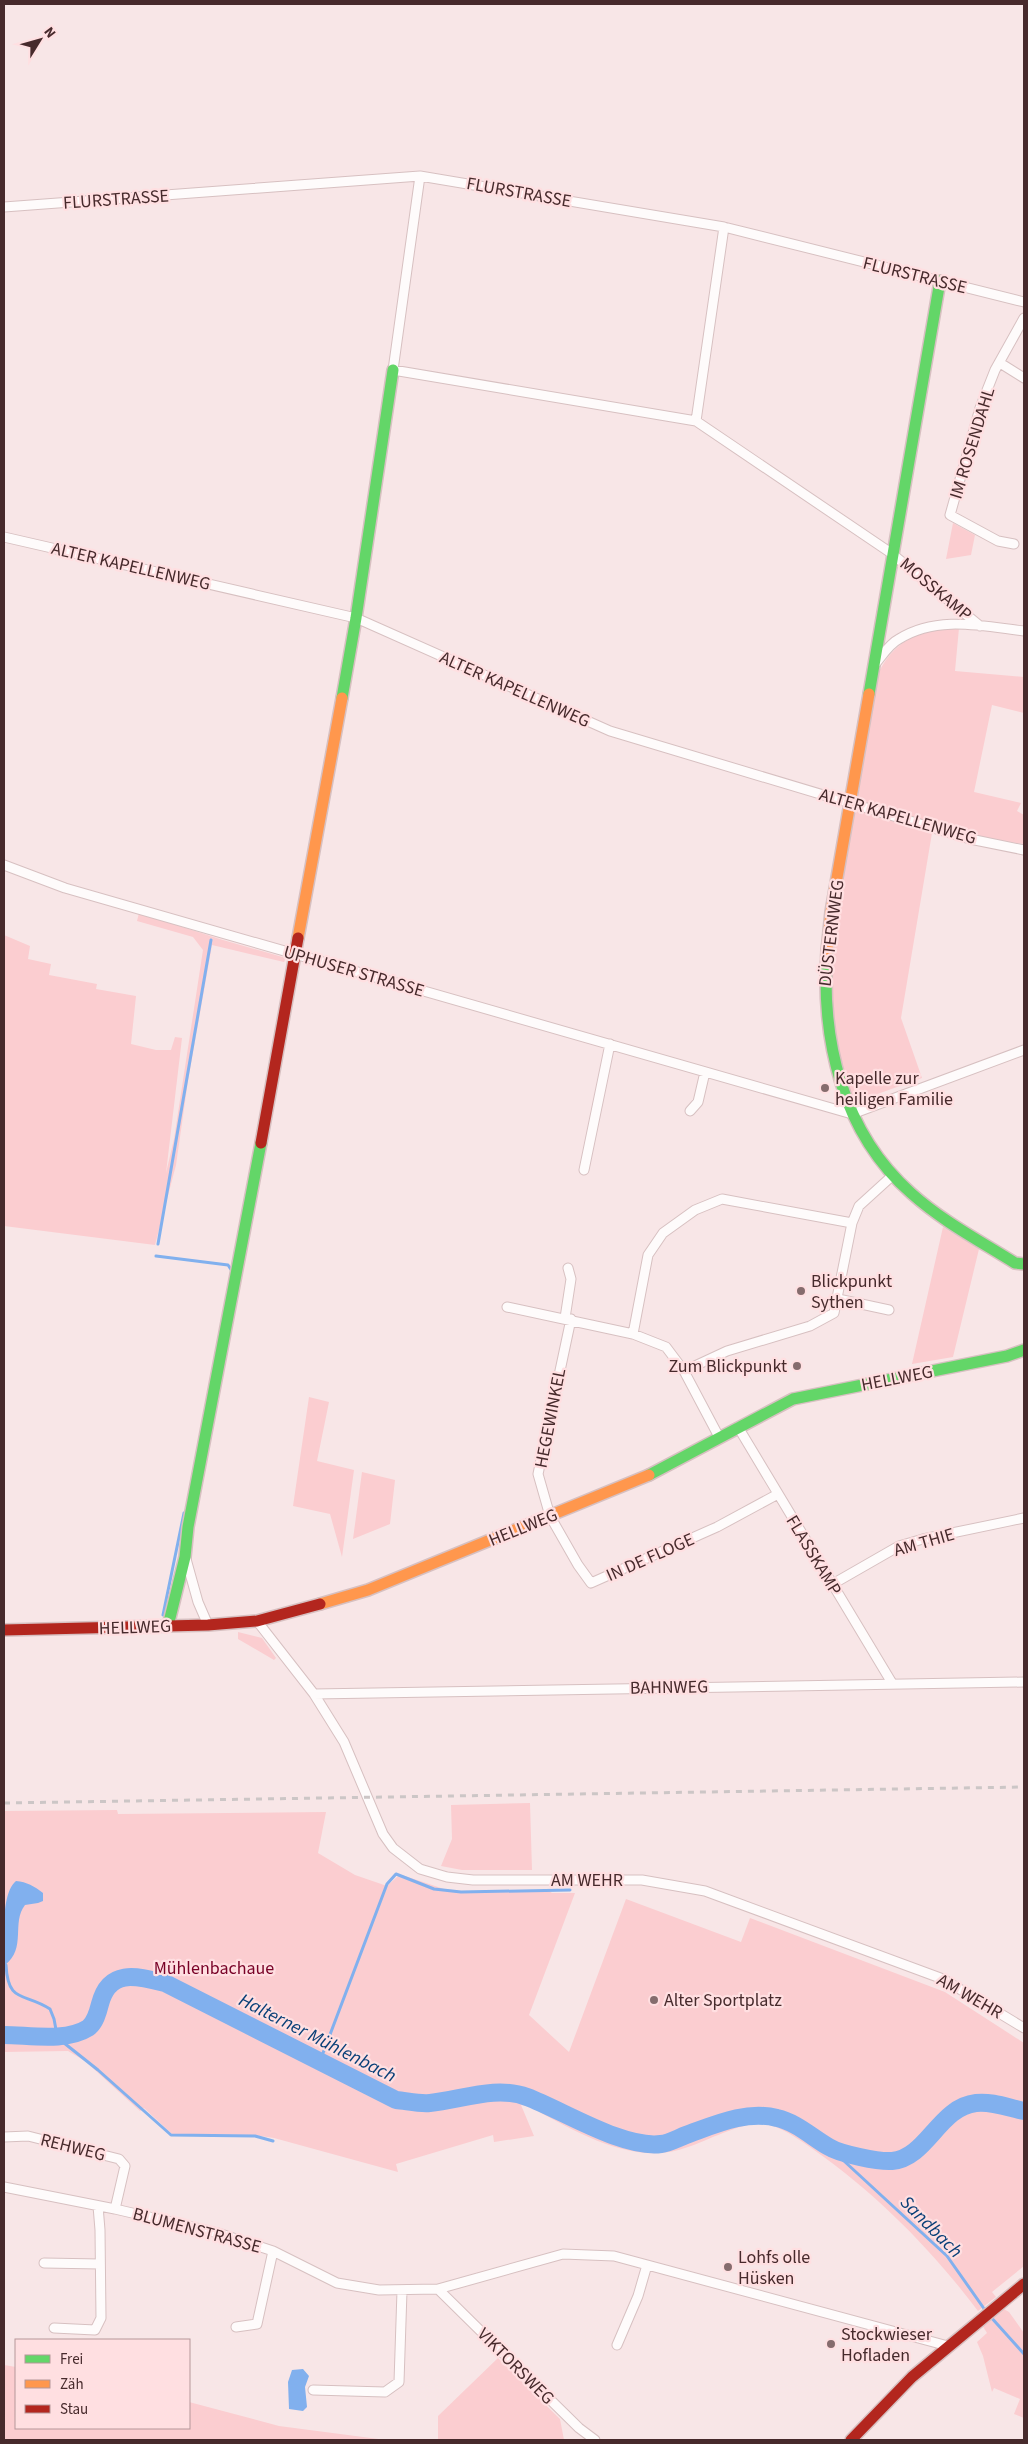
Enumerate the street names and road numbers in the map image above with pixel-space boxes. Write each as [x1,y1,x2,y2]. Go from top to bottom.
street label: FLURSTRASSE [465,171,573,214]
street label: FLURSTRASSE [62,183,170,216]
street label: FLURSTRASSE [860,251,969,300]
street label: IM ROSENDAHL [944,384,1001,502]
street label: ALTER KAPELLENWEG [49,536,213,597]
street label: MOSSKAMP [894,552,977,627]
street label: ALTER KAPELLENWEG [436,645,594,734]
street label: ALTER KAPELLENWEG [816,782,979,851]
street label: DÜSTERNWEG [813,878,850,988]
street label: UPHUSER STRASSE [281,939,427,1004]
street label: HELLWEG [859,1359,935,1398]
street label: HEGEWINKEL [529,1366,572,1470]
street label: HELLWEG [485,1502,561,1553]
street label: FLASSKAMP [780,1510,847,1600]
street label: AM THIE [891,1522,957,1563]
street label: IN DE FLOGE [602,1527,698,1588]
street label: HELLWEG [98,1614,172,1641]
street label: BAHNWEG [630,1674,708,1701]
street label: AM WEHR [551,1868,623,1893]
street label: AM WEHR [932,1968,1007,2025]
street label: REHWEG [38,2127,108,2168]
street label: BLUMENSTRASSE [130,2201,264,2260]
street label: VIKTORSWEG [472,2322,560,2410]

